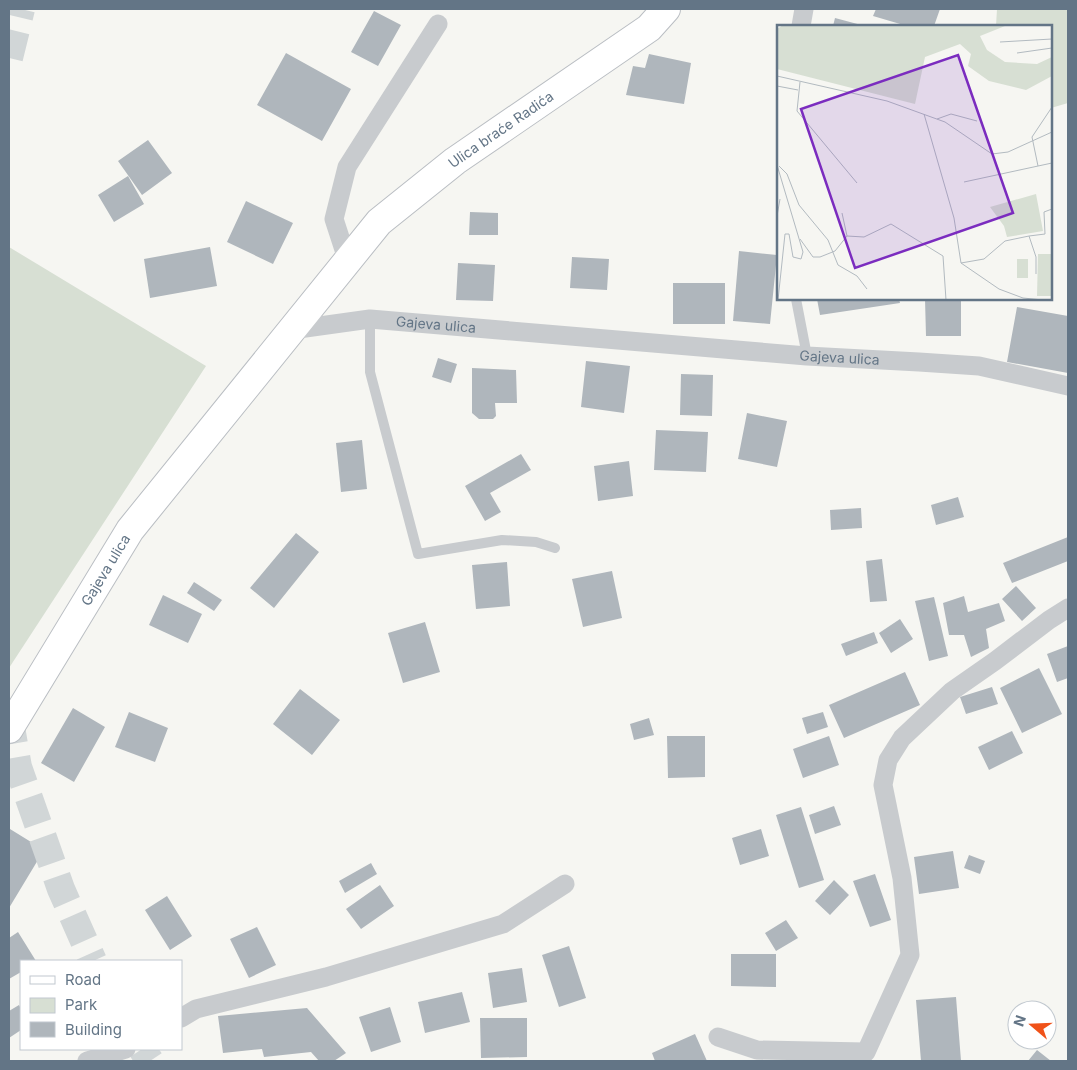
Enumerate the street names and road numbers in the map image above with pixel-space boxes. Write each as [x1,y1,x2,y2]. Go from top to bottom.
street label: Ulica braće Radića [444,87,556,171]
street label: Gajeva ulica [395,312,477,336]
street label: Gajeva ulica [799,346,880,368]
street label: Gajeva ulica [77,531,133,609]

